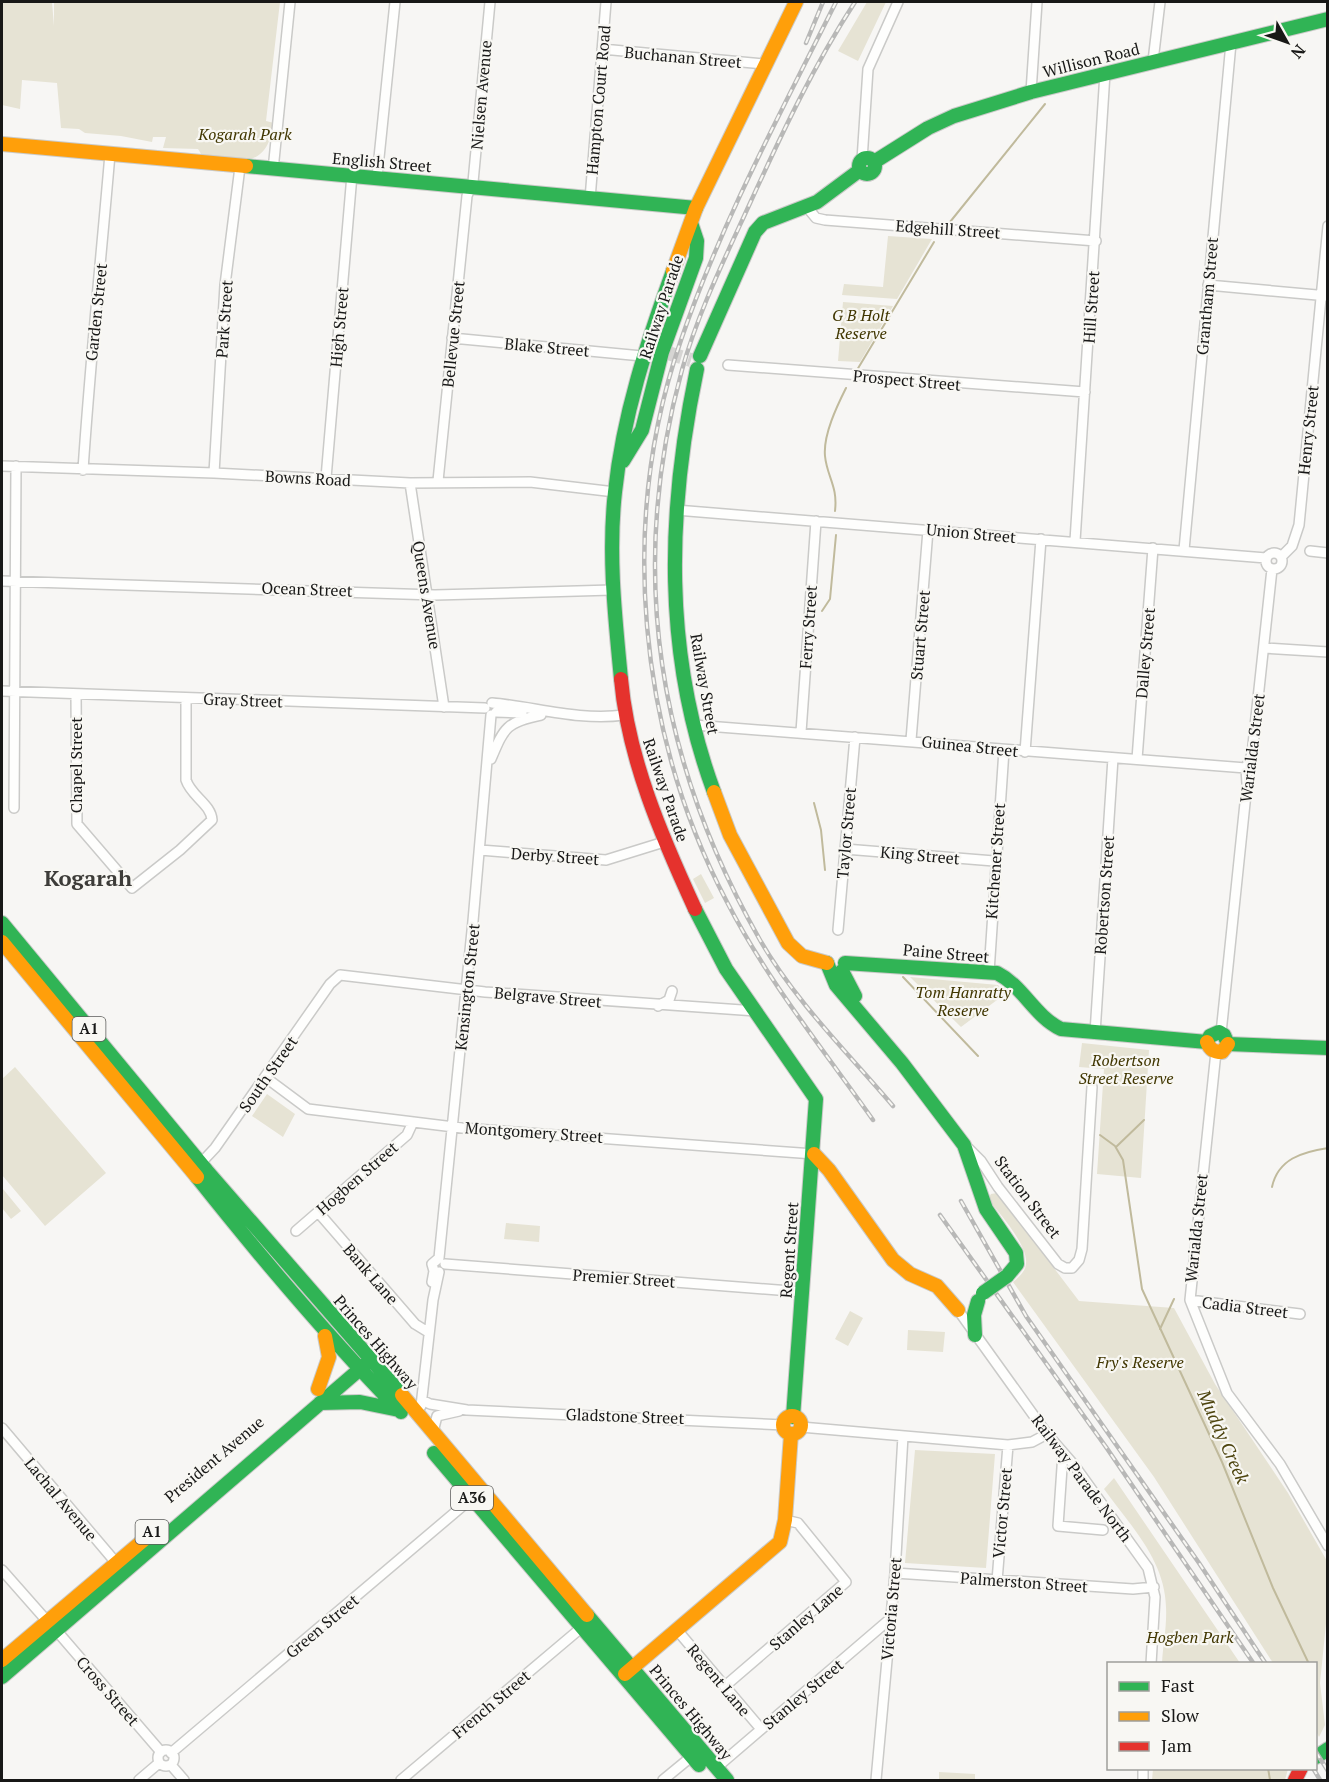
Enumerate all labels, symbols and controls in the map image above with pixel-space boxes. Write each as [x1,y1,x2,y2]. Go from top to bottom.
north arrow [1257,12,1317,72]
street label: Hampton Court Road [580,24,616,176]
street label: Willison Road [1040,37,1142,83]
street label: Nielsen Avenue [465,39,497,151]
text: N [1286,40,1311,63]
street label: Buchanan Street [623,41,743,73]
park label: Kogarah Park [197,123,292,145]
street label: English Street [331,147,433,177]
street label: Edgehill Street [895,214,1001,244]
street label: Grantham Street [1191,236,1223,356]
street label: Railway Parade [634,252,688,362]
street label: Garden Street [80,262,112,362]
street label: Hill Street [1077,270,1105,344]
street label: Park Street [210,279,238,359]
street label: Bellevue Street [436,279,470,388]
street label: High Street [325,286,353,368]
park label: G B Holt Reserve [832,304,891,344]
street label: Blake Street [503,332,591,362]
street label: Prospect Street [852,364,962,396]
street label: Henry Street [1292,384,1324,476]
street label: Bowns Road [264,465,352,491]
street label: Union Street [925,518,1017,548]
street label: Queens Avenue [408,539,446,651]
street label: Ocean Street [261,576,353,602]
street label: Ferry Street [794,584,822,670]
street label: Stuart Street [905,589,935,681]
street label: Dalley Street [1130,606,1160,700]
street label: Railway Street [685,632,725,736]
street label: Gray Street [203,688,283,712]
street label: Warialda Street [1234,692,1270,804]
street label: Chapel Street [65,717,87,813]
street label: Guinea Street [921,730,1020,762]
street label: Railway Parade [638,735,694,845]
street label: Taylor Street [831,786,861,880]
street label: Kitchener Street [980,802,1010,920]
street label: Robertson Street [1089,835,1119,955]
street label: King Street [879,841,961,869]
street label: Derby Street [510,842,600,870]
district label: Kogarah [44,863,132,892]
street label: Kensington Street [449,922,485,1052]
street label: Paine Street [902,938,990,968]
street label: Belgrave Street [493,981,603,1013]
park label: Tom Hanratty Reserve [915,981,1012,1021]
road number: A1 [72,1017,106,1041]
street label: South Street [234,1031,302,1117]
park label: Robertson Street Reserve [1078,1049,1174,1089]
street label: Montgomery Street [464,1116,604,1148]
street label: Hogben Street [311,1136,403,1220]
street label: Station Street [990,1151,1066,1243]
street label: Warialda Street [1179,1172,1213,1284]
street label: Regent Street [775,1201,803,1299]
street label: Bank Lane [338,1239,404,1309]
street label: Premier Street [572,1263,676,1293]
street label: Princes Highway [329,1290,424,1394]
street label: Cadia Street [1201,1291,1289,1323]
park label: Fry's Reserve [1095,1351,1184,1373]
water label: Muddy Creek [1192,1385,1255,1488]
street label: Gladstone Street [565,1403,685,1429]
street label: Railway Parade North [1027,1410,1138,1547]
street label: President Avenue [160,1411,268,1507]
street label: Lachal Avenue [20,1453,102,1545]
street label: Victor Street [987,1467,1017,1559]
road number: A36 [451,1486,493,1510]
road number: A1 [136,1520,168,1544]
street label: Victoria Street [876,1556,906,1662]
street label: Palmerston Street [959,1567,1089,1597]
street label: Stanley Lane [764,1579,848,1655]
street label: Green Street [281,1589,363,1663]
park label: Hogben Park [1145,1626,1234,1648]
street label: Regent Lane [682,1639,756,1721]
street label: Cross Street [72,1651,144,1731]
street label: Stanley Street [758,1654,848,1734]
street label: Princes Highway [645,1660,738,1765]
legend [1107,1662,1317,1770]
street label: French Street [447,1665,535,1743]
text: Fast [1161,1673,1195,1697]
text: Slow [1161,1703,1200,1727]
text: Jam [1161,1733,1192,1757]

